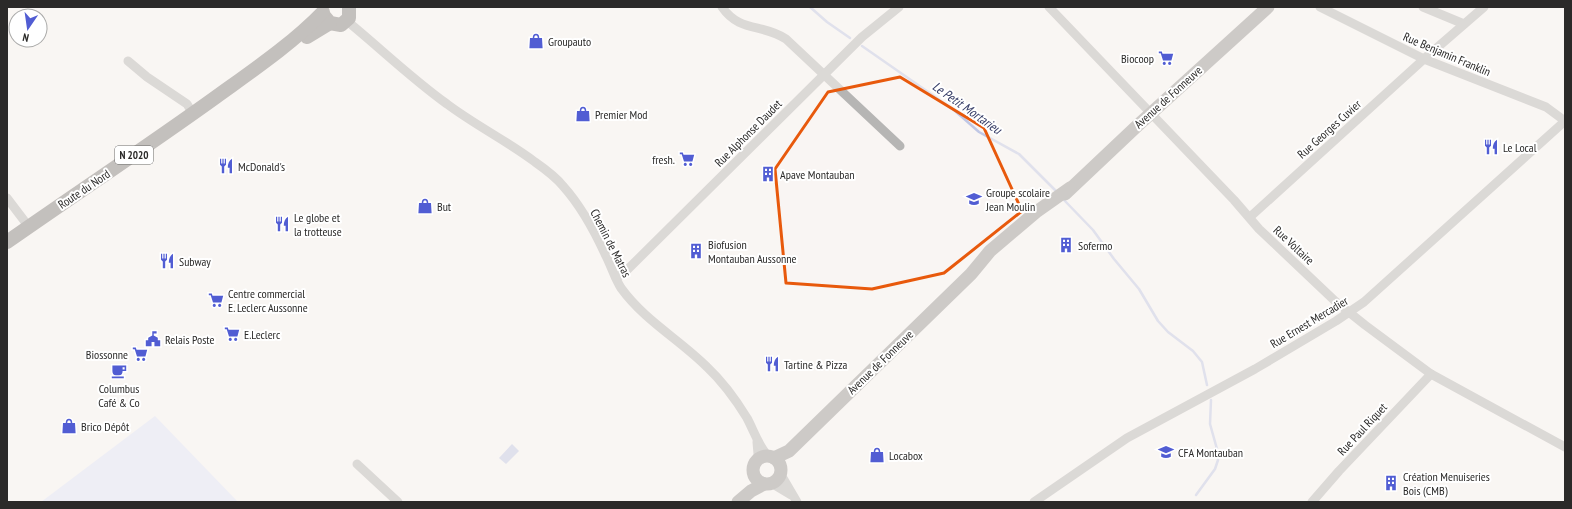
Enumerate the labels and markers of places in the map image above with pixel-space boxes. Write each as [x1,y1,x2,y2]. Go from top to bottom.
shop icon: Groupauto [527,32,545,50]
place label: Groupauto [548,34,591,49]
supermarket icon: Biocoop [1157,49,1175,67]
place label: Biocoop [1121,51,1154,66]
shop icon: Premier Mod [574,105,592,123]
place label: Premier Mod [595,107,648,122]
restaurant icon: Le Local [1482,138,1500,156]
place label: Le Local [1503,140,1537,155]
supermarket icon: fresh. [678,150,696,168]
place label: fresh. [652,152,675,167]
restaurant icon: McDonald's [217,157,235,175]
place label: McDonald's [238,159,285,174]
building icon: Apave Montauban [759,165,777,183]
place label: Apave Montauban [780,167,855,182]
place label: Groupe scolaire Jean Moulin [985,185,1050,214]
school or university icon: Groupe scolaire Jean Moulin [965,190,983,208]
shop icon: But [416,197,434,215]
place label: But [437,199,452,214]
place label: Le globe et la trotteuse [294,210,342,239]
restaurant icon: Le globe et la trotteuse [273,215,291,233]
building icon: Sofermo [1057,236,1075,254]
place label: Biofusion Montauban Aussonne [708,237,797,266]
place label: Sofermo [1078,238,1112,253]
building icon: Biofusion Montauban Aussonne [687,242,705,260]
restaurant icon: Subway [158,252,176,270]
place label: Subway [179,254,211,269]
place label: Centre commercial E. Leclerc Aussonne [228,286,308,315]
supermarket icon: Centre commercial E. Leclerc Aussonne [207,291,225,309]
supermarket icon: E.Leclerc [223,325,241,343]
place label: E.Leclerc [244,327,281,342]
public building icon: Relais Poste [144,330,162,348]
place label: Relais Poste [165,332,215,347]
supermarket icon: Biossonne [131,345,149,363]
place label: Biossonne [86,347,128,362]
restaurant icon: Tartine & Pizza [763,355,781,373]
place label: Tartine & Pizza [784,357,847,372]
cafe icon: Columbus Café & Co [110,362,128,380]
place label: Columbus Café & Co [98,381,140,410]
shop icon: Brico Dépôt [60,417,78,435]
place label: Brico Dépôt [81,419,130,434]
school or university icon: CFA Montauban [1157,443,1175,461]
place label: CFA Montauban [1178,445,1243,460]
shop icon: Locabox [868,446,886,464]
place label: Locabox [889,448,923,463]
place label: Création Menuiseries Bois (CMB) [1403,469,1490,498]
building icon: Création Menuiseries Bois (CMB) [1382,474,1400,492]

